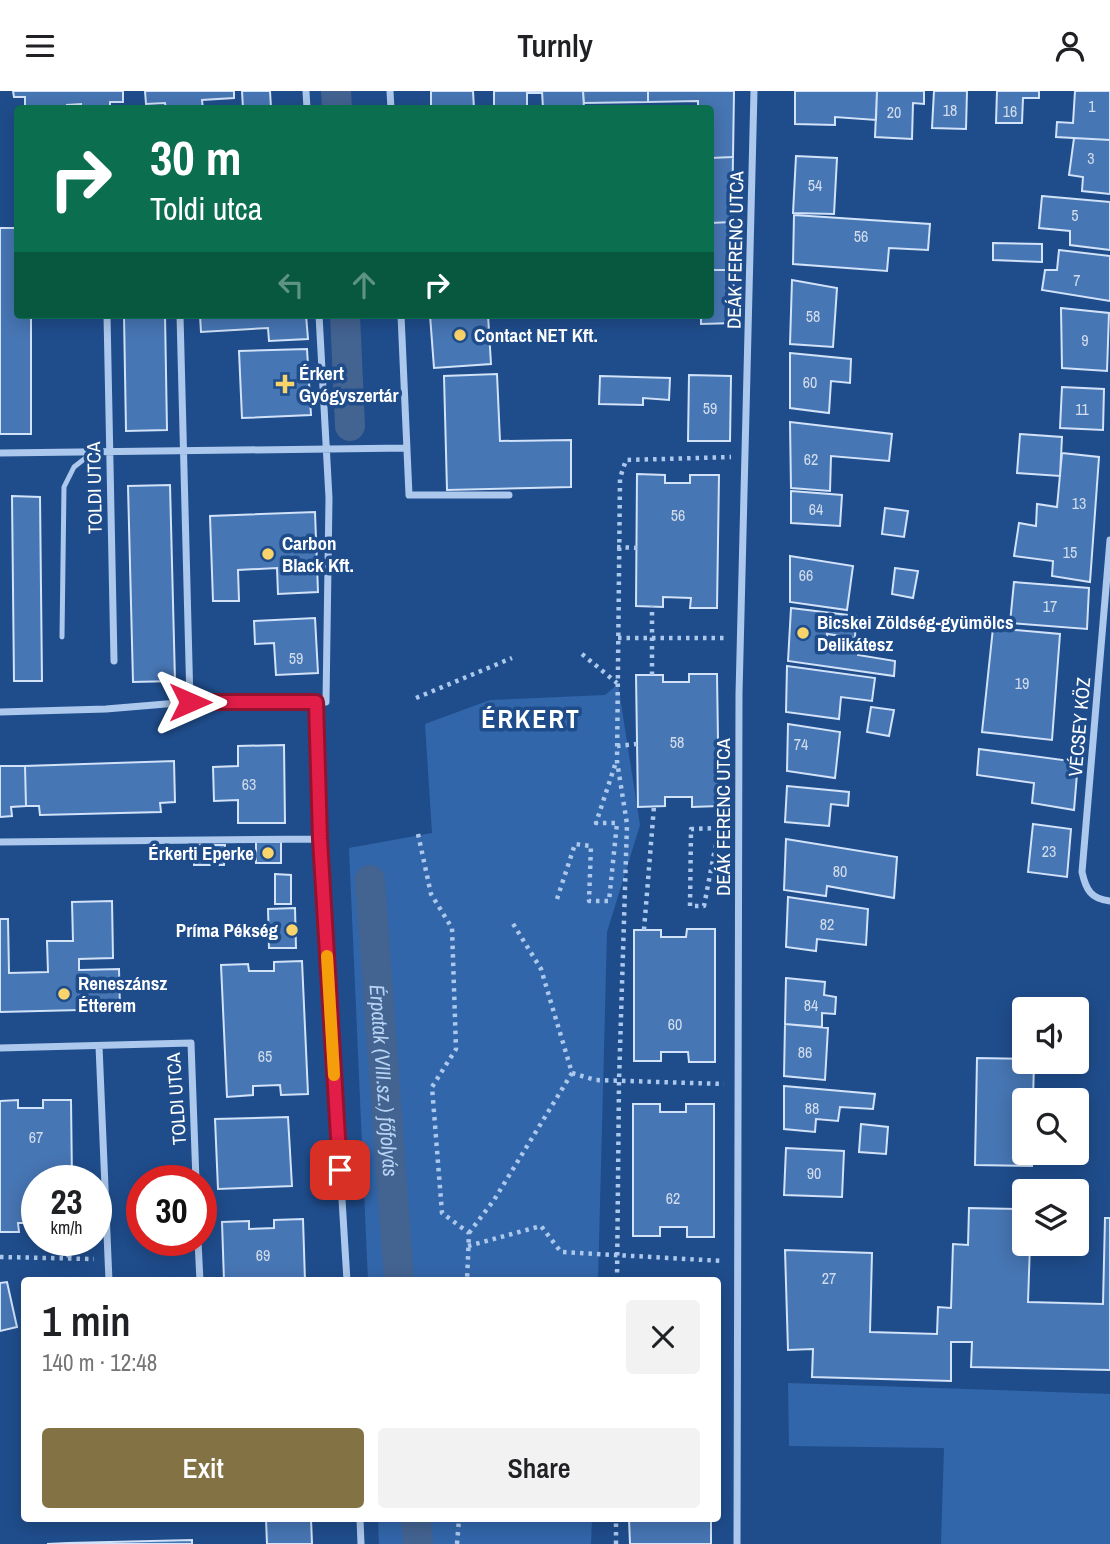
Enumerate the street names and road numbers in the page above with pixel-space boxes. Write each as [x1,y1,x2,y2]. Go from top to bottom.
street label: DEÁK FERENC UTCA [721,170,749,329]
street label: TOLDI UTCA [80,441,108,534]
street label: VÉCSEY KÖZ [1062,676,1096,778]
street label: DEÁK FERENC UTCA [710,738,736,896]
street label: TOLDI UTCA [160,1051,192,1146]

